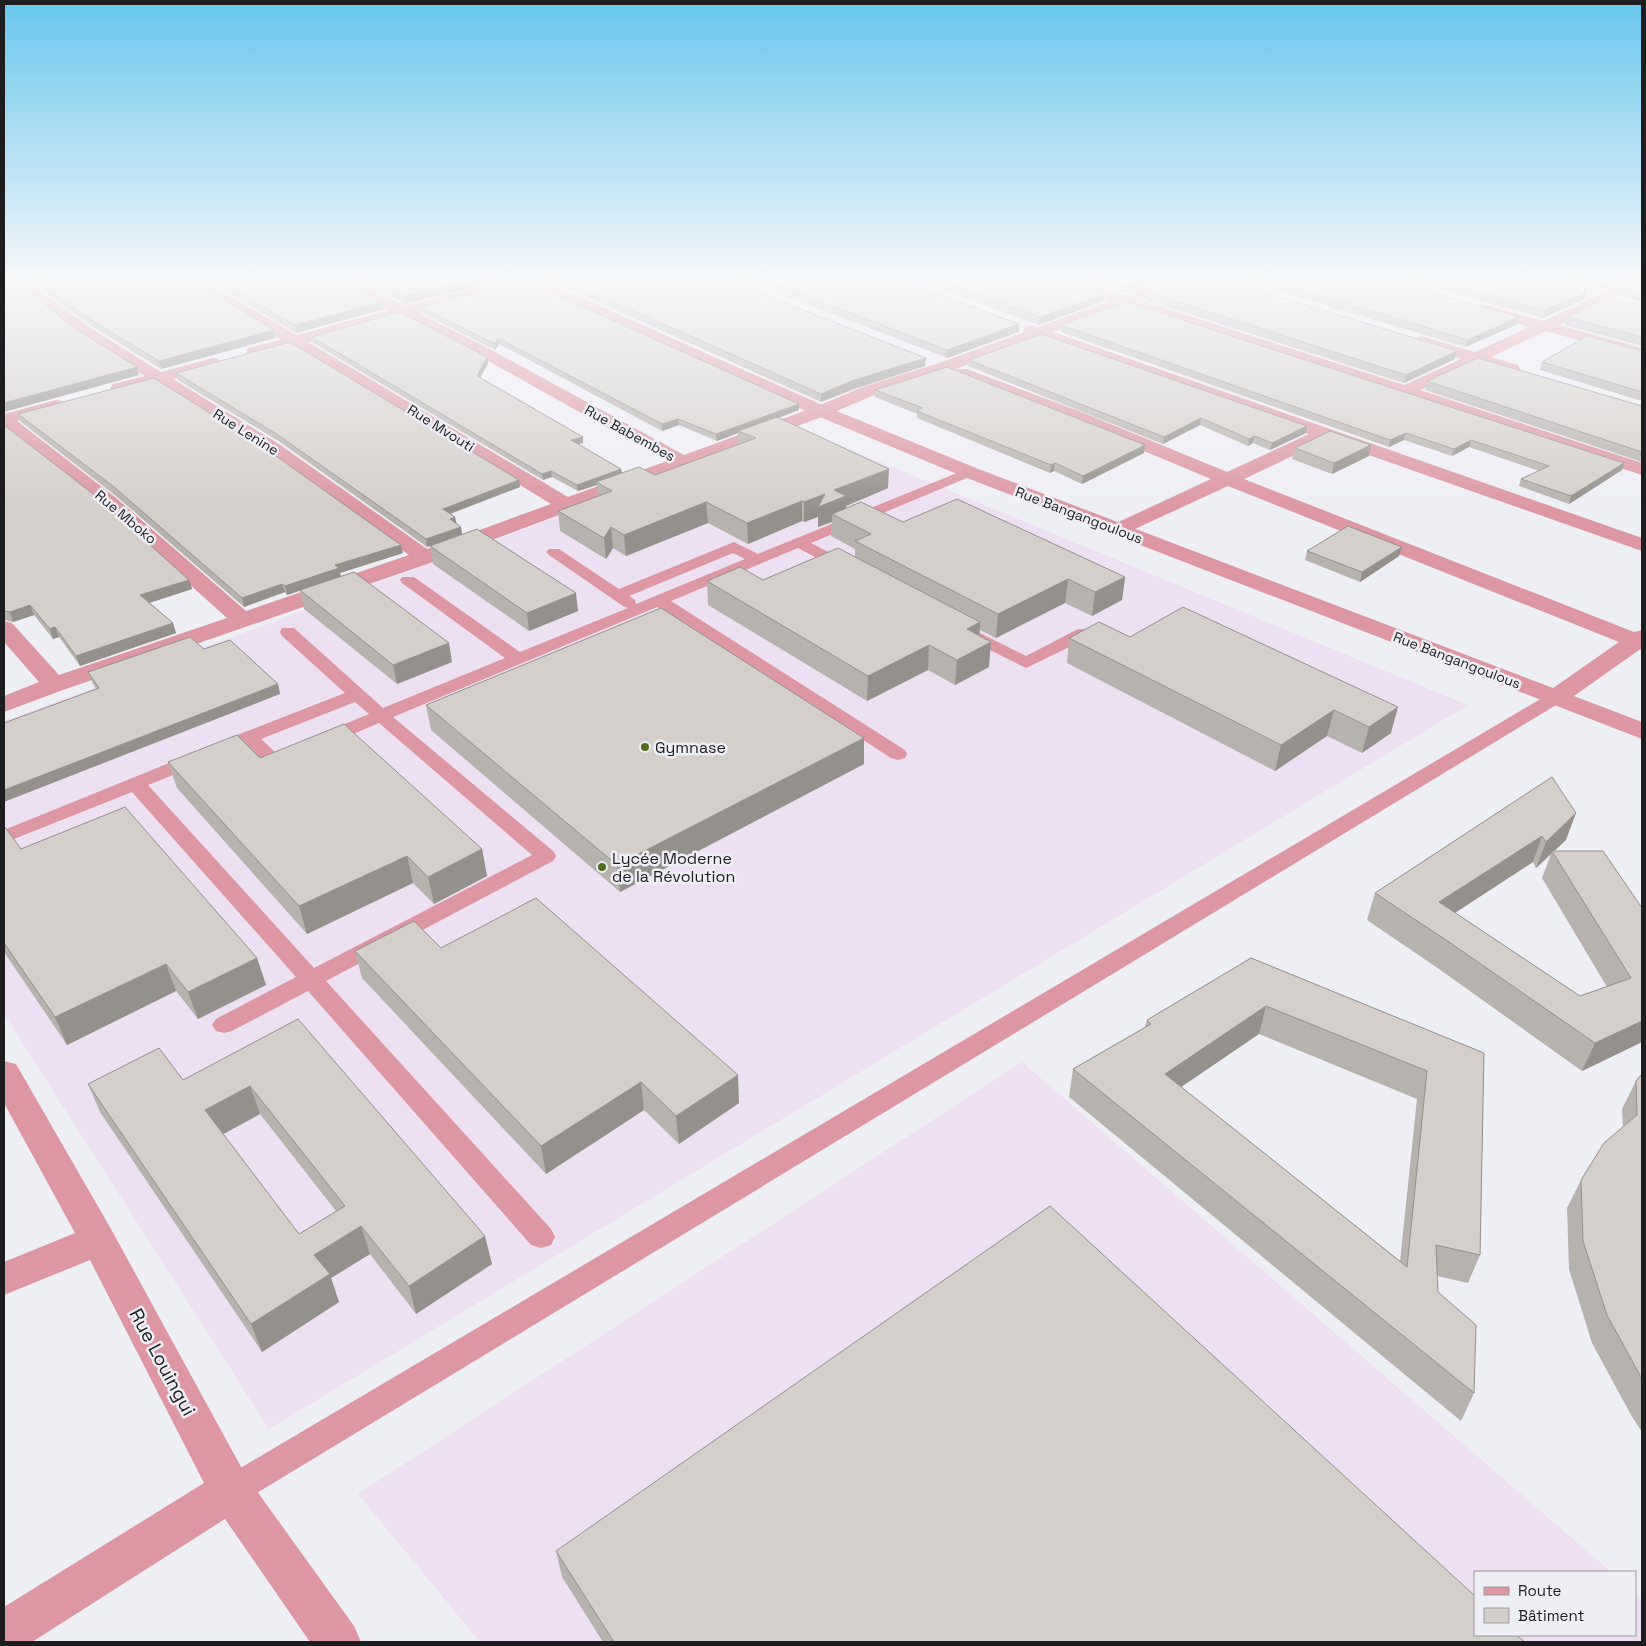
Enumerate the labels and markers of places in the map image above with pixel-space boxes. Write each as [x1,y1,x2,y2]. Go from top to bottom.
place label: Gymnase [655,737,726,758]
marker: Gymnase [639,741,651,753]
place label: Lycée Moderne de la Révolution [612,848,735,887]
marker: Lycée Moderne de la Révolution [596,861,608,873]

